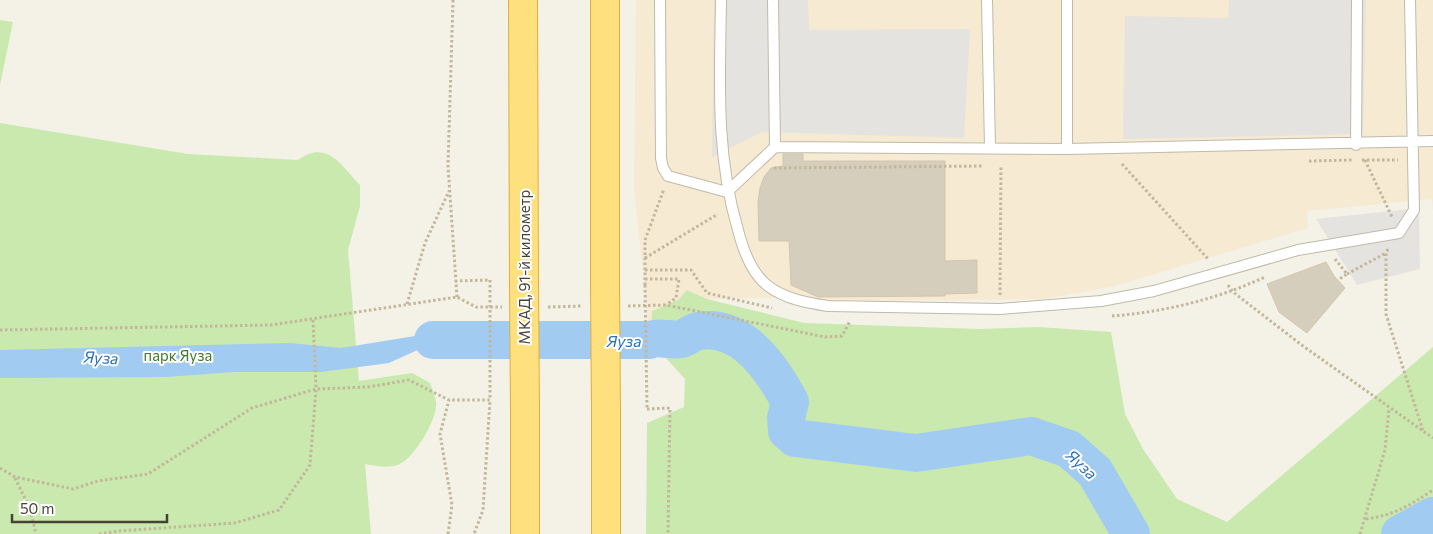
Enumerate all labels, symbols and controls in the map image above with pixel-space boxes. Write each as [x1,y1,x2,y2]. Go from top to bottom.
street label: МКАД, 91-й километр [515,190,533,344]
water label: Яуза [605,331,642,350]
park label: парк Яуза [144,346,212,364]
water label: Яуза [82,347,119,367]
water label: Яуза [1062,444,1101,483]
scale bar [12,492,168,524]
text: 50 m [20,499,54,517]

